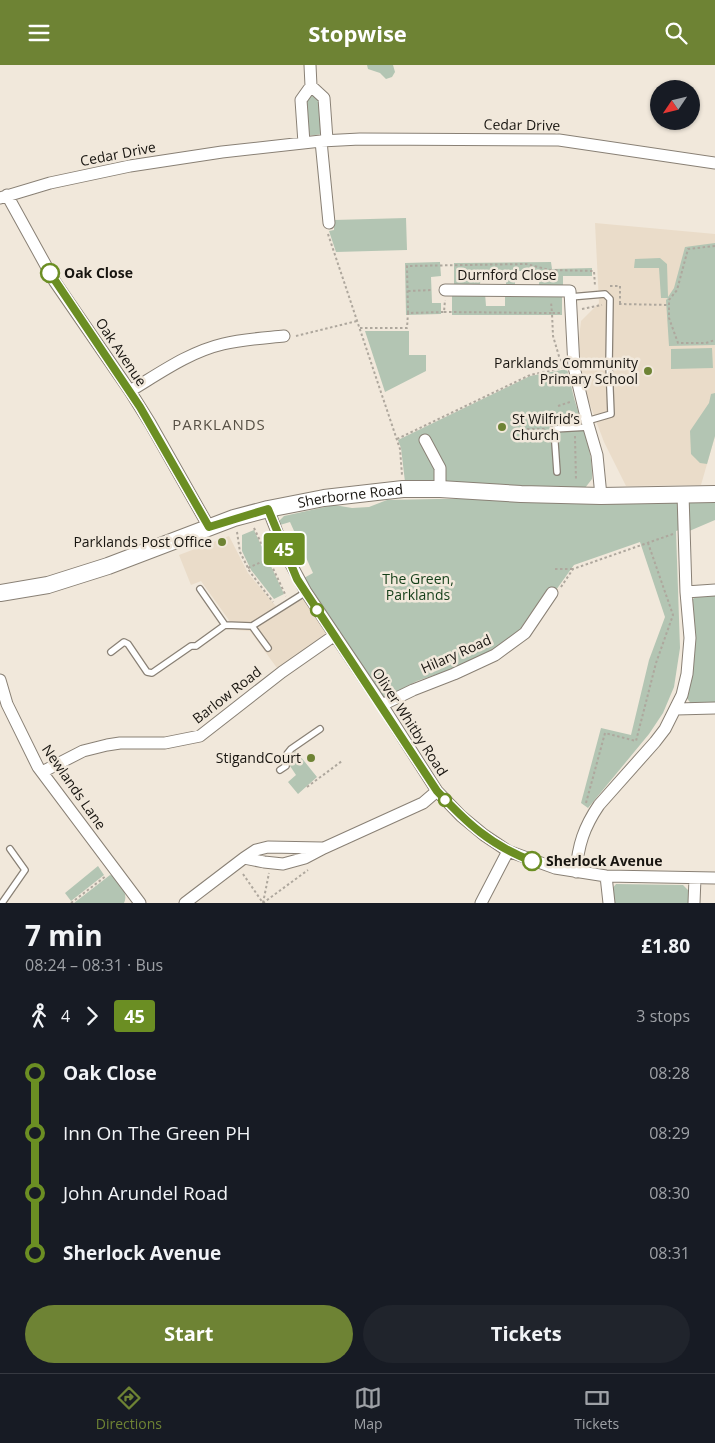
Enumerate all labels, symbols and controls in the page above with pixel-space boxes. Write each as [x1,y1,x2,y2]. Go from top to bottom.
text: Stopwise [308,18,407,48]
icon: menu [25,19,53,47]
icon: search [662,19,690,47]
north arrow [650,80,700,130]
map controls [650,80,700,130]
street label: Cedar Drive [484,114,561,135]
street label: Cedar Drive [78,137,157,170]
marker: Oak Close [40,263,60,283]
place label: Oak Close [64,263,133,282]
street label: Durnford Close [457,265,557,284]
street label: Oak Avenue [92,314,151,390]
place label: Parklands Community Primary School [494,353,639,388]
marker: Parklands Community Primary School [642,365,654,377]
place label: St Wilfrid’s Church [512,409,580,444]
district label: PARKLANDS [172,414,266,434]
marker: St Wilfrid’s Church [496,421,508,433]
street label: Sherborne Road [296,479,404,512]
place label: Parklands Post Office [73,532,212,551]
line badge: 45 [262,533,306,565]
marker: Parklands Post Office [216,536,228,548]
text: 45 [274,537,294,561]
park label: The Green, Parklands [382,569,454,604]
unlabelled marker [310,603,324,617]
street label: Hilary Road [418,630,494,677]
street label: Barlow Road [188,662,265,727]
street label: Oliver Whitby Road [368,664,452,779]
street label: Newlands Lane [38,740,111,833]
place label: StigandCourt [216,748,301,767]
marker: StigandCourt [305,752,317,764]
unlabelled marker [438,793,452,807]
marker: Sherlock Avenue [522,851,542,871]
place label: Sherlock Avenue [546,851,663,870]
text: 7 min [25,916,103,954]
text: £1.80 [641,933,690,959]
text: 08:24 – 08:31 · Bus [25,954,163,976]
icon: walk [25,1002,53,1030]
icon: forward [78,1002,106,1030]
text: 45 [124,1004,145,1028]
text: 4 [61,1005,70,1027]
text: 3 stops [636,1005,690,1027]
text: Oak Close [63,1060,157,1086]
text: 08:28 [649,1062,690,1084]
text: Inn On The Green PH [63,1120,251,1146]
text: 08:29 [649,1122,690,1144]
text: John Arundel Road [63,1180,228,1206]
text: 08:30 [649,1182,690,1204]
text: Sherlock Avenue [63,1240,221,1266]
text: 08:31 [649,1242,690,1264]
button: Start [25,1305,353,1363]
button: Tickets [363,1305,690,1363]
tab: Directions [96,1384,162,1433]
tab: Map [354,1384,383,1433]
tab: Tickets [574,1384,619,1433]

